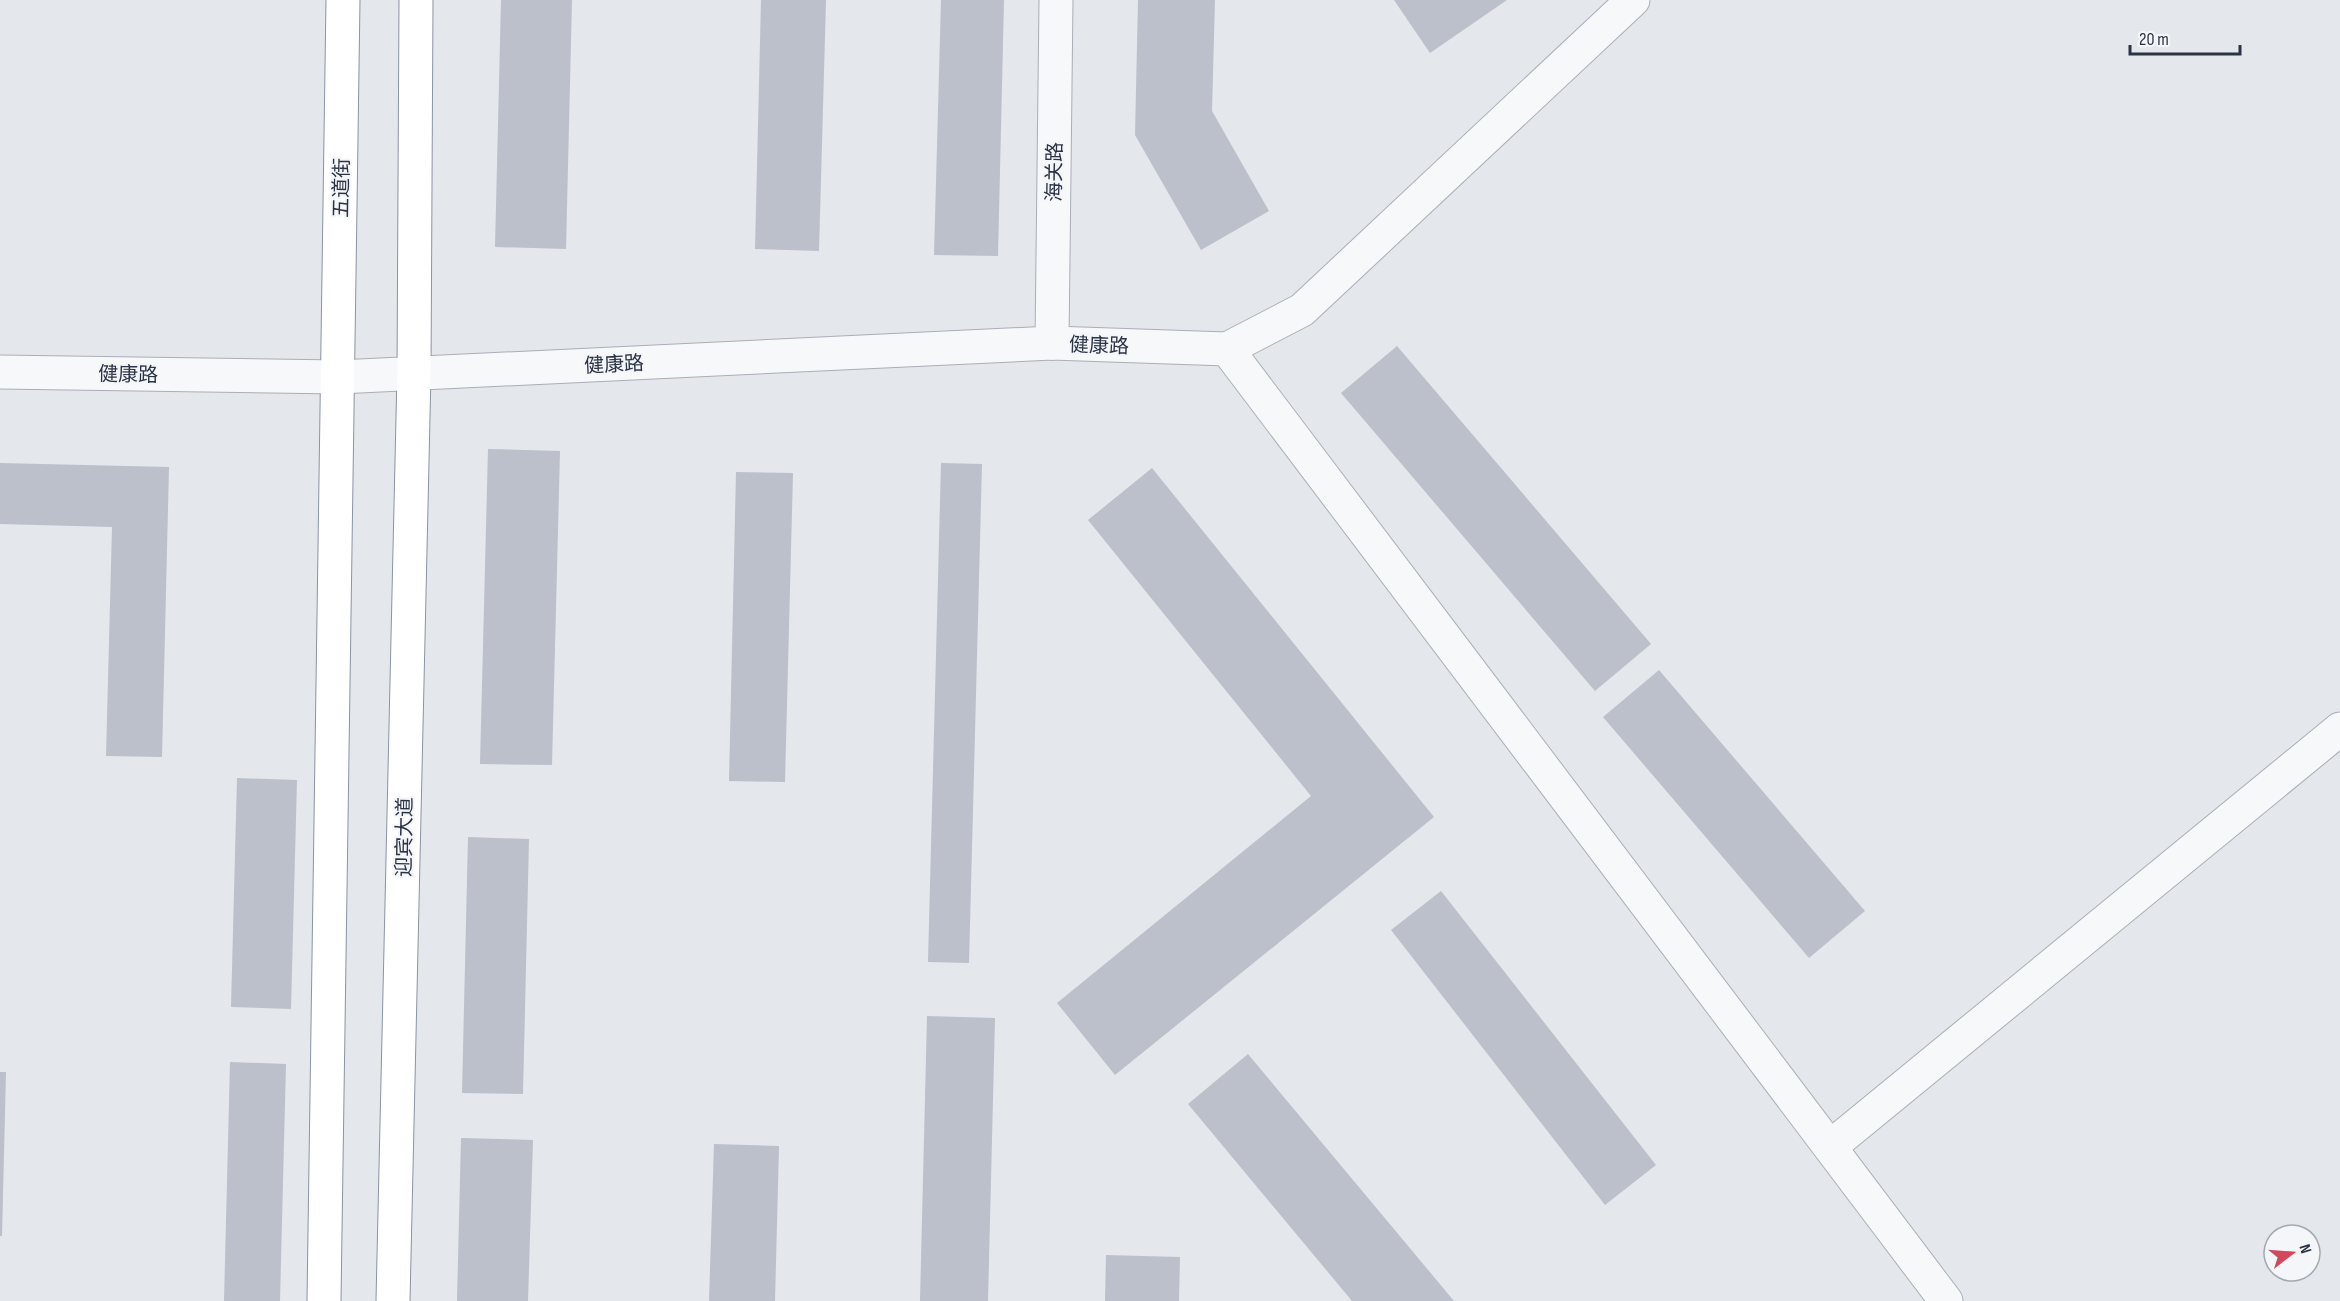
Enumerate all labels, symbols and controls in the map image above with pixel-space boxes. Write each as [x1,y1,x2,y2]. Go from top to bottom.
scale bar [2130,18,2240,56]
text: 20 m [2139,29,2169,50]
street label: 海关路 [1042,142,1068,202]
street label: 五道街 [329,158,355,218]
street label: 健康路 [1069,333,1129,359]
street label: 健康路 [583,351,645,379]
street label: 健康路 [98,362,158,388]
street label: 迎宾大道 [392,797,418,877]
north arrow [2262,1223,2322,1283]
text: N [2295,1242,2315,1256]

